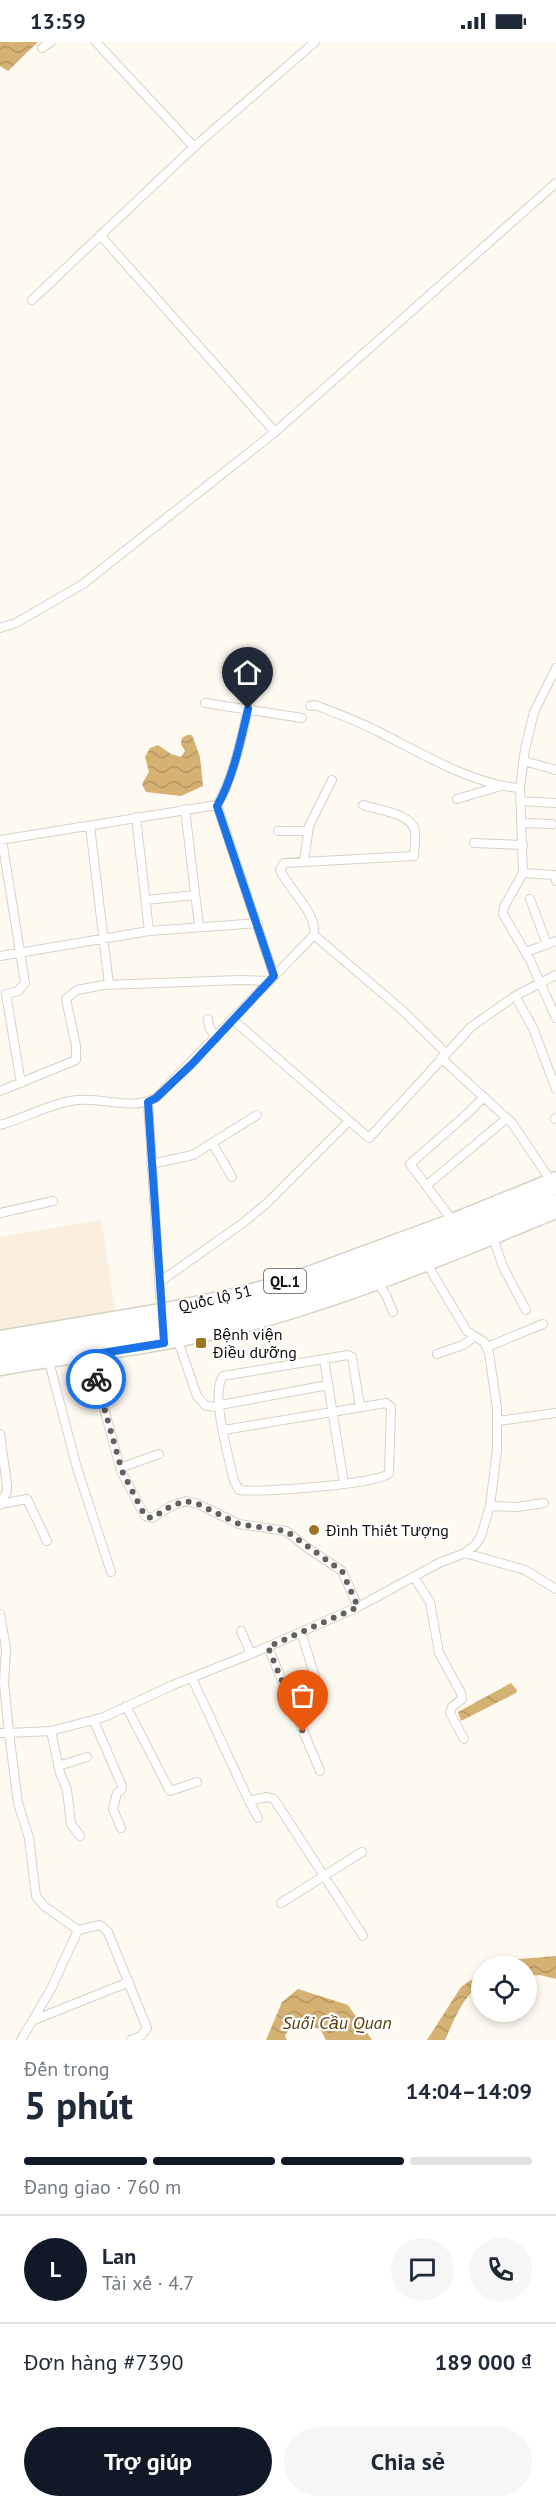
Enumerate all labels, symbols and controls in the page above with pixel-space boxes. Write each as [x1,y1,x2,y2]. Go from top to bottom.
text: 13:59 [30,7,86,35]
pin [222,647,273,709]
icon: home [231,656,264,689]
road number: QL.1 [264,1269,306,1293]
street label: Quốc lộ 51 [176,1280,254,1316]
place label: Bệnh viện Điều dưỡng [212,1324,297,1362]
marker: Bệnh viện Điều dưỡng [194,1336,208,1350]
courier [66,1349,126,1409]
icon: bike [80,1363,113,1396]
place label: Đình Thiết Tượng [325,1520,449,1540]
marker: Đình Thiết Tượng [307,1523,321,1537]
pin [277,1670,328,1732]
icon: bag [286,1679,319,1712]
map controls [471,1956,537,2022]
button: locate [471,1956,537,2022]
water label: Suối Cầu Quan [282,2011,392,2034]
text: Đến trong [24,2056,110,2082]
text: 14:04–14:09 [406,2077,532,2105]
text: 5 phút [24,2079,133,2130]
text: Đang giao · 760 m [24,2174,181,2200]
button: chat [391,2238,454,2301]
button: phone [469,2238,532,2301]
text: Lan [102,2242,136,2270]
text: L [50,2255,61,2283]
text: Tài xế · 4.7 [102,2270,194,2296]
text: Đơn hàng #7390 [24,2348,183,2376]
text: 189 000 ₫ [435,2348,532,2376]
button: Trợ giúp [24,2427,272,2496]
button: Chia sẻ [284,2427,532,2496]

